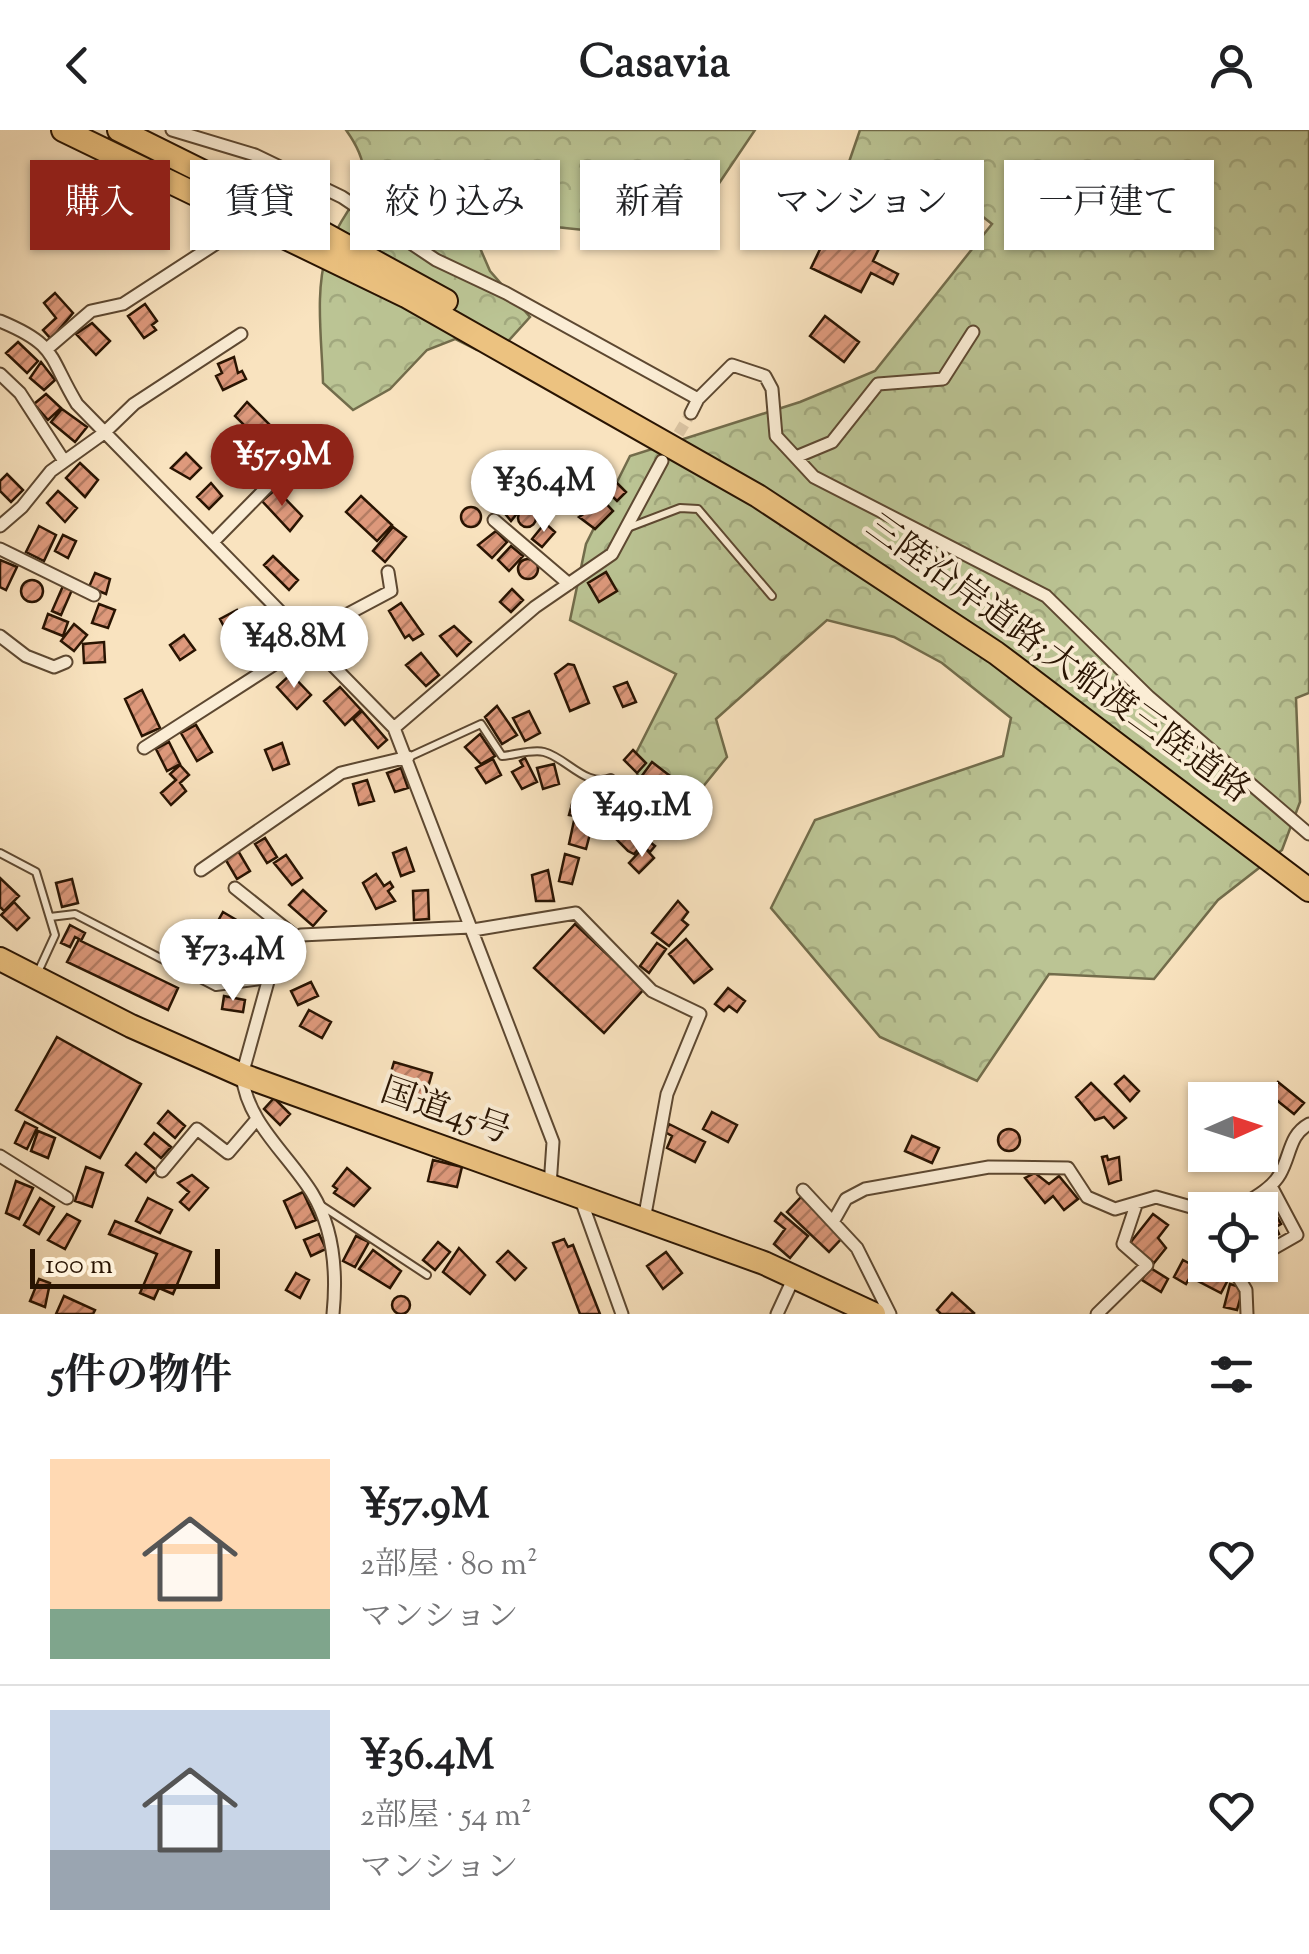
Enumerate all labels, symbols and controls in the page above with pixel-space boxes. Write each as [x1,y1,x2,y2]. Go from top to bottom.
text: Casavia [579,33,730,98]
icon: back [50,38,105,93]
icon: person [1204,38,1259,93]
chip: 購入 [30,160,170,250]
chip: 賃貸 [190,160,330,250]
chip: 絞り込み [350,160,560,250]
chip: 新着 [580,160,720,250]
chip: マンション [740,160,984,250]
chip: 一戸建て [1004,160,1214,250]
pin: ¥57.9M [201,424,363,509]
text: ¥57.9M [233,433,331,479]
pin: ¥36.4M [463,450,625,535]
text: ¥36.4M [493,459,595,505]
street label: 三陸沿岸道路;大船渡三陸道路 [854,503,1260,817]
pin: ¥48.8M [213,606,375,691]
text: ¥48.8M [242,615,346,661]
pin: ¥49.1M [561,775,723,860]
text: ¥49.1M [593,784,691,830]
pin: ¥73.4M [152,919,314,1004]
text: ¥73.4M [181,928,285,974]
street label: 国道45号 [373,1067,517,1159]
north arrow [1188,1082,1278,1172]
map controls [1188,1082,1278,1282]
button: locate [1188,1192,1278,1282]
scale bar [30,1244,220,1288]
text: 100 m [45,1246,113,1286]
icon: filters [1204,1347,1259,1402]
text: 5件の物件 [50,1348,232,1408]
text: ¥57.9M [360,1477,489,1537]
icon: home [130,1499,250,1619]
icon: heart [1204,1532,1259,1587]
text: 2部屋 · 80 m² [360,1543,538,1589]
text: マンション [360,1595,519,1641]
text: ¥36.4M [360,1728,494,1788]
icon: home [130,1750,250,1870]
icon: heart [1204,1783,1259,1838]
text: 2部屋 · 54 m² [360,1794,532,1840]
text: マンション [360,1846,519,1892]

